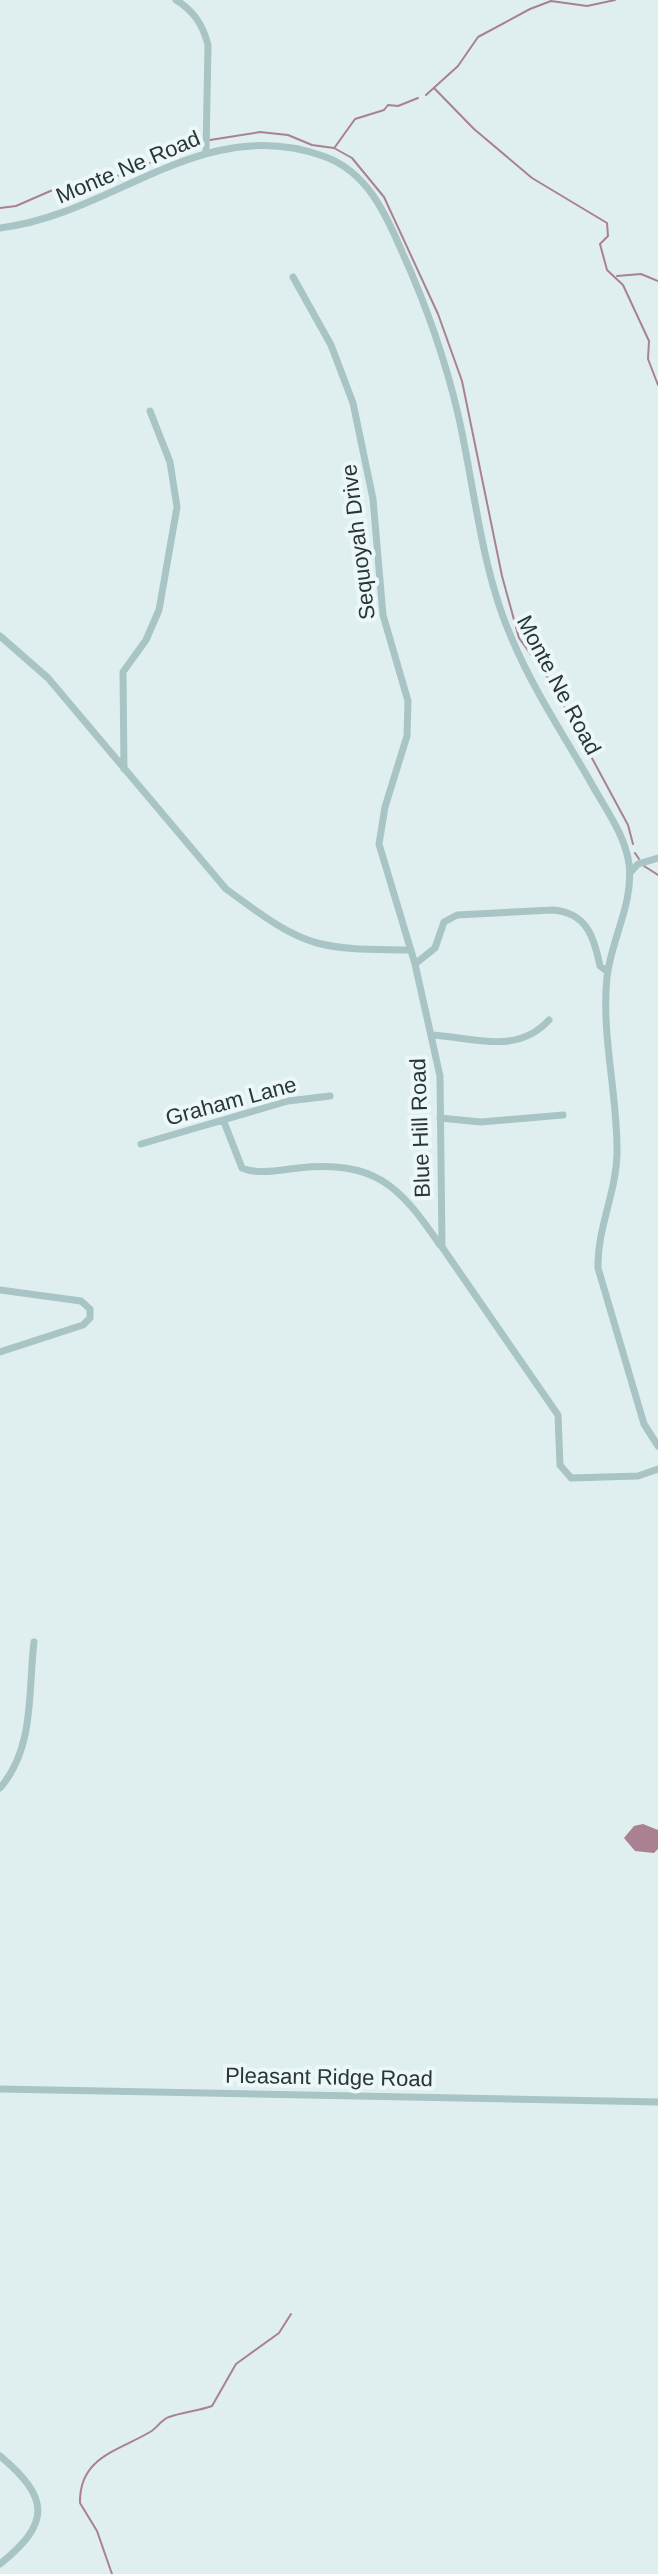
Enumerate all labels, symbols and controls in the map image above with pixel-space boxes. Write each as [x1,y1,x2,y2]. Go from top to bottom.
street label: Monte Ne Road [52,125,204,209]
street label: Sequoyah Drive [336,463,380,621]
street label: Monte Ne Road [512,611,606,759]
street label: Blue Hill Road [405,1058,435,1198]
street label: Graham Lane [163,1072,299,1130]
street label: Pleasant Ridge Road [225,2063,433,2091]

